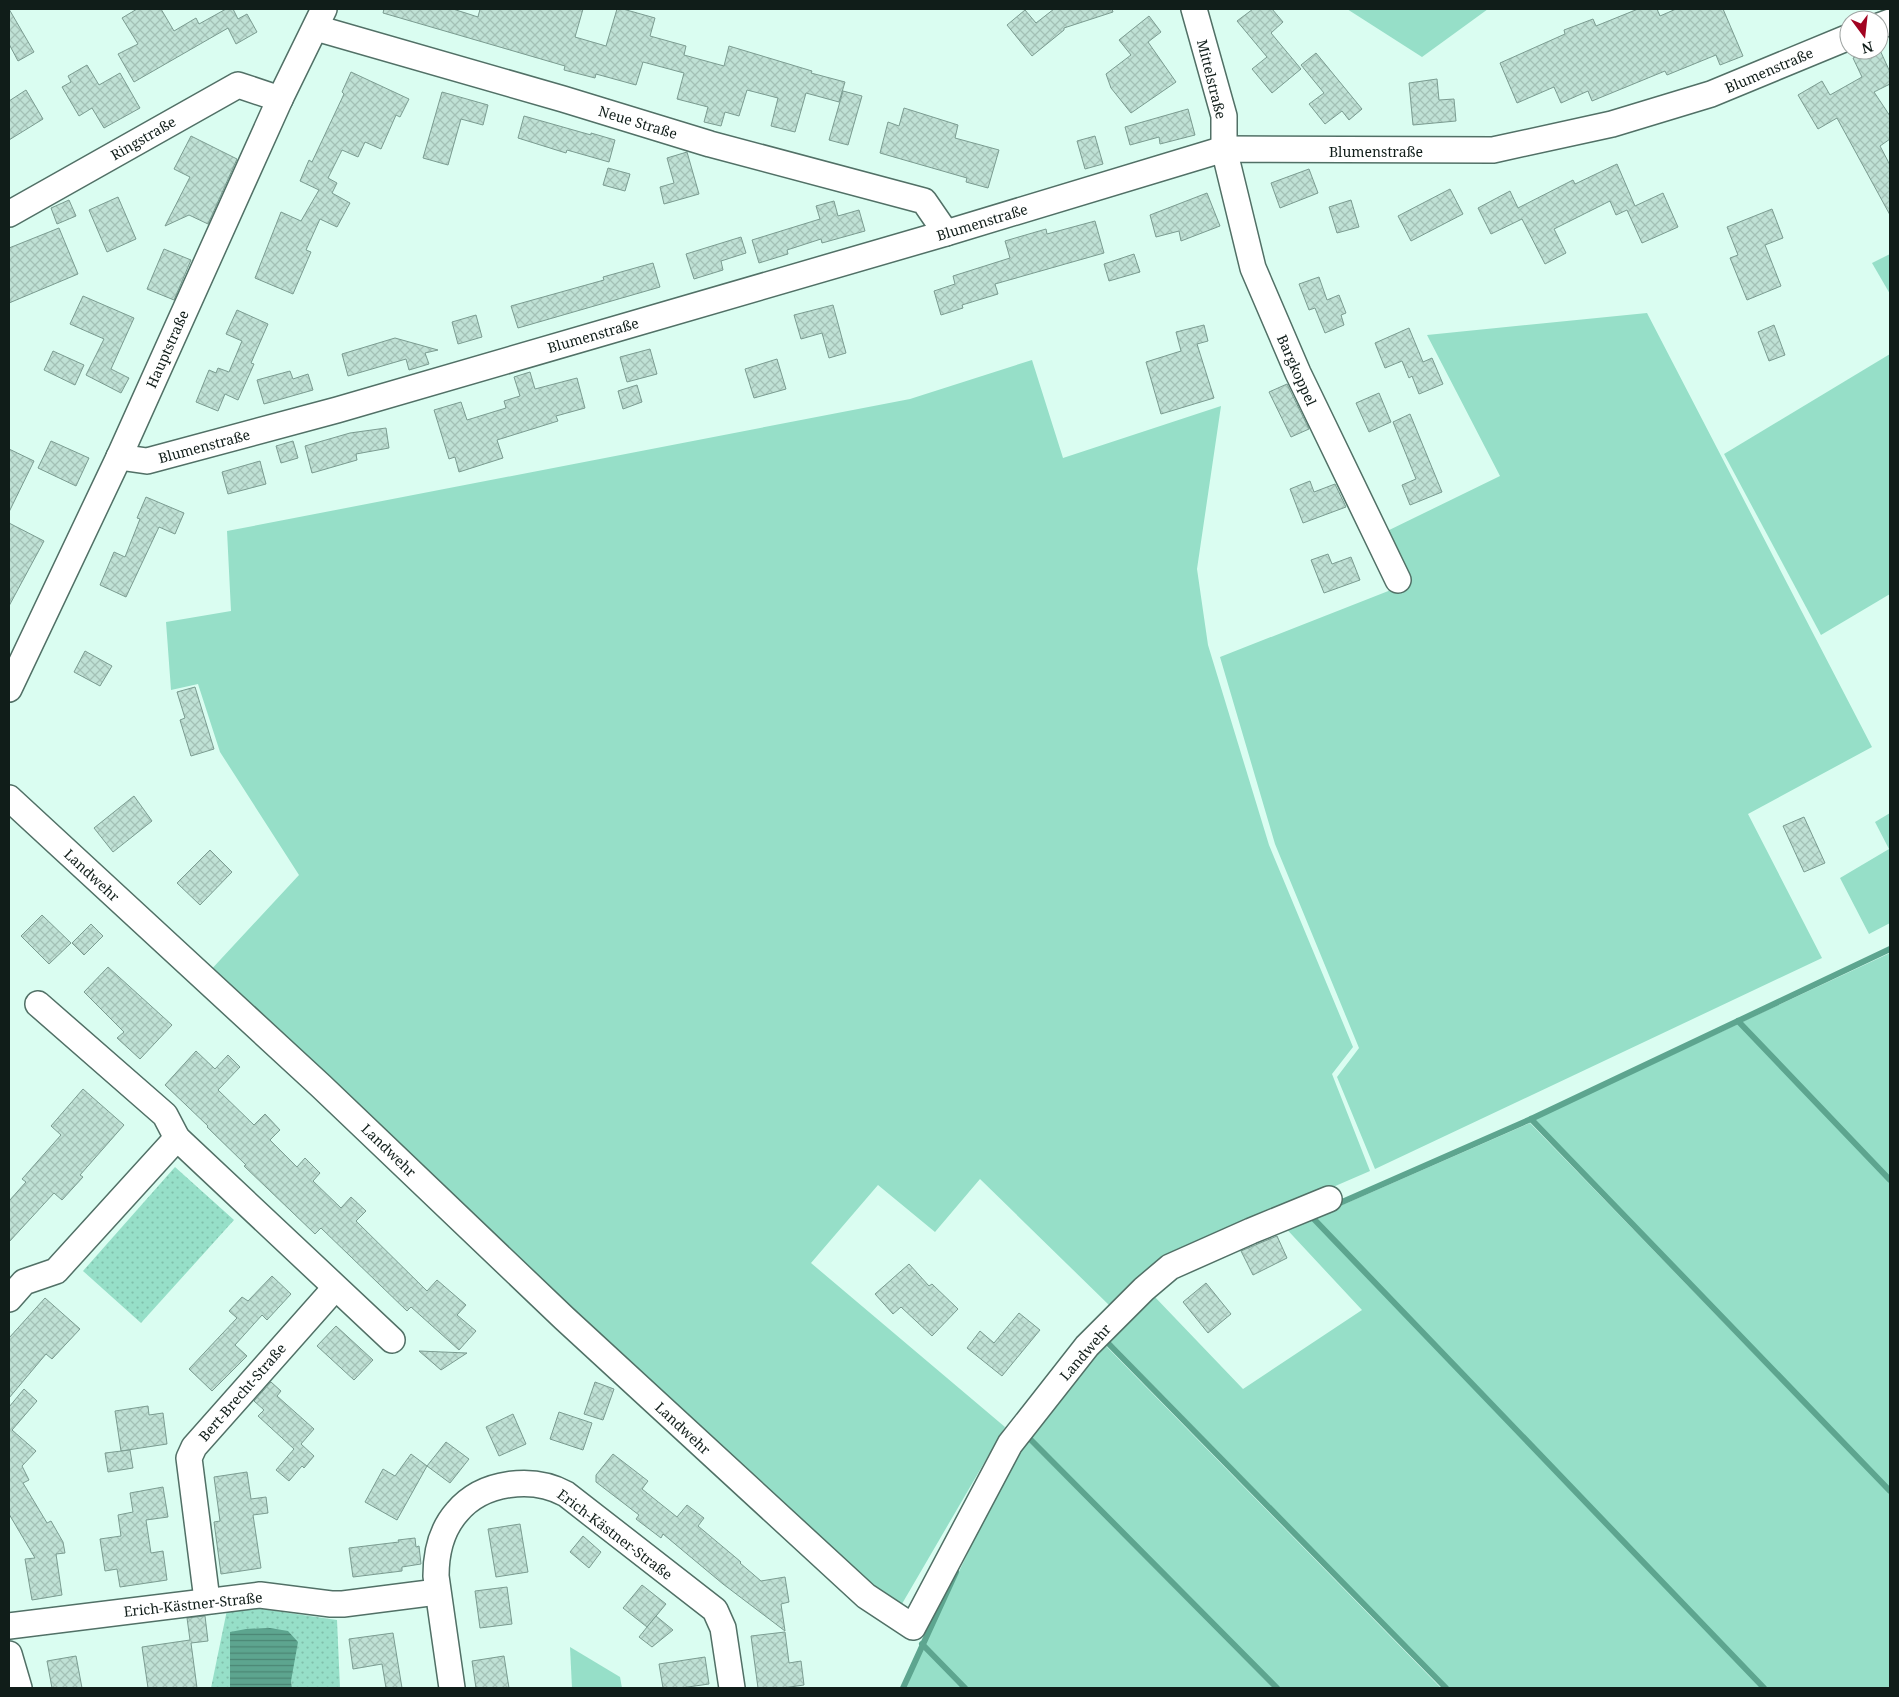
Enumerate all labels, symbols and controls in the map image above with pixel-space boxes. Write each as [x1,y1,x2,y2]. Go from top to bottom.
north arrow [1839,10,1889,60]
street label: Mittelstraße [1193,37,1231,121]
text: N [1860,37,1875,59]
street label: Blumenstraße [1722,43,1816,97]
street label: Neue Straße [596,101,680,143]
street label: Ringstraße [107,112,179,164]
street label: Blumenstraße [1329,142,1423,161]
street label: Blumenstraße [934,199,1030,245]
street label: Hauptstraße [141,307,193,391]
street label: Blumenstraße [545,313,641,357]
street label: Bargkoppel [1273,331,1321,409]
street label: Blumenstraße [156,425,252,467]
street label: Landwehr [60,844,124,906]
street label: Landwehr [357,1119,421,1181]
street label: Landwehr [1055,1319,1115,1384]
street label: Bert-Brecht-Straße [194,1339,290,1445]
street label: Landwehr [651,1397,715,1459]
street label: Erich-Kästner-Straße [554,1484,676,1584]
street label: Erich-Kästner-Straße [123,1587,263,1621]

